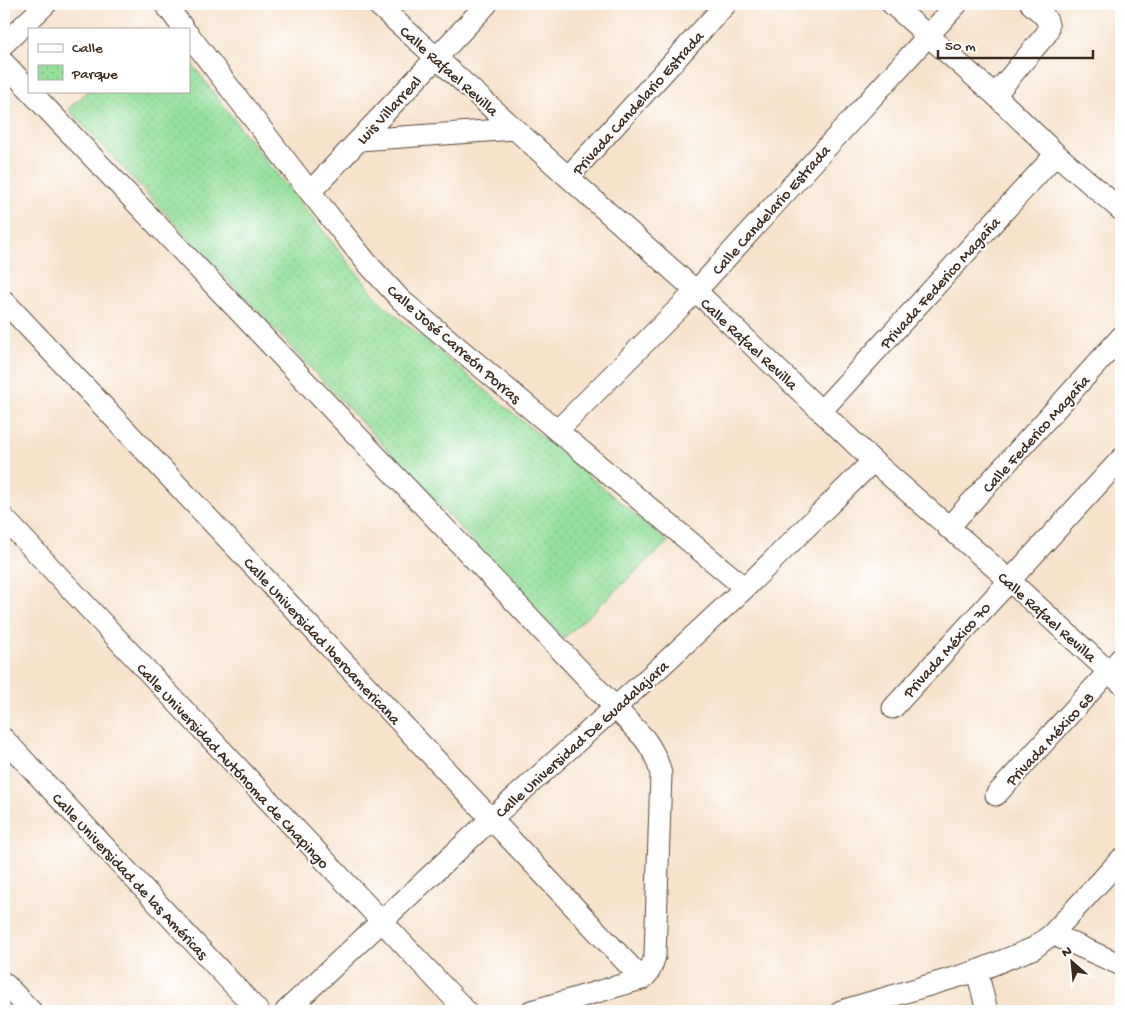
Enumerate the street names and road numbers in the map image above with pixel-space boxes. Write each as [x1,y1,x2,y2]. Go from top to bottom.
street label: Calle Rafael Revilla [394,23,502,123]
street label: Privada Candelario Estrada [569,27,710,181]
street label: Luis Villarreal [354,73,427,150]
street label: Calle Candelario Estrada [709,142,837,280]
street label: Privada Federico Magaña [877,214,1007,355]
street label: Calle José Carreón Porras [382,282,524,410]
street label: Calle Rafael Revilla [695,296,801,396]
street label: Calle Federico Magaña [980,372,1096,498]
street label: Calle Universidad Iberoamericana [238,555,404,731]
street label: Calle Rafael Revilla [992,569,1100,669]
street label: Privada México 70 [900,600,997,704]
street label: Calle Universidad De Guadalajara [493,657,675,823]
street label: Calle Universidad Autónoma de Chapingo [131,661,332,874]
street label: Privada México 68 [1002,689,1100,792]
street label: Calle Universidad de las Américas [46,790,211,965]

